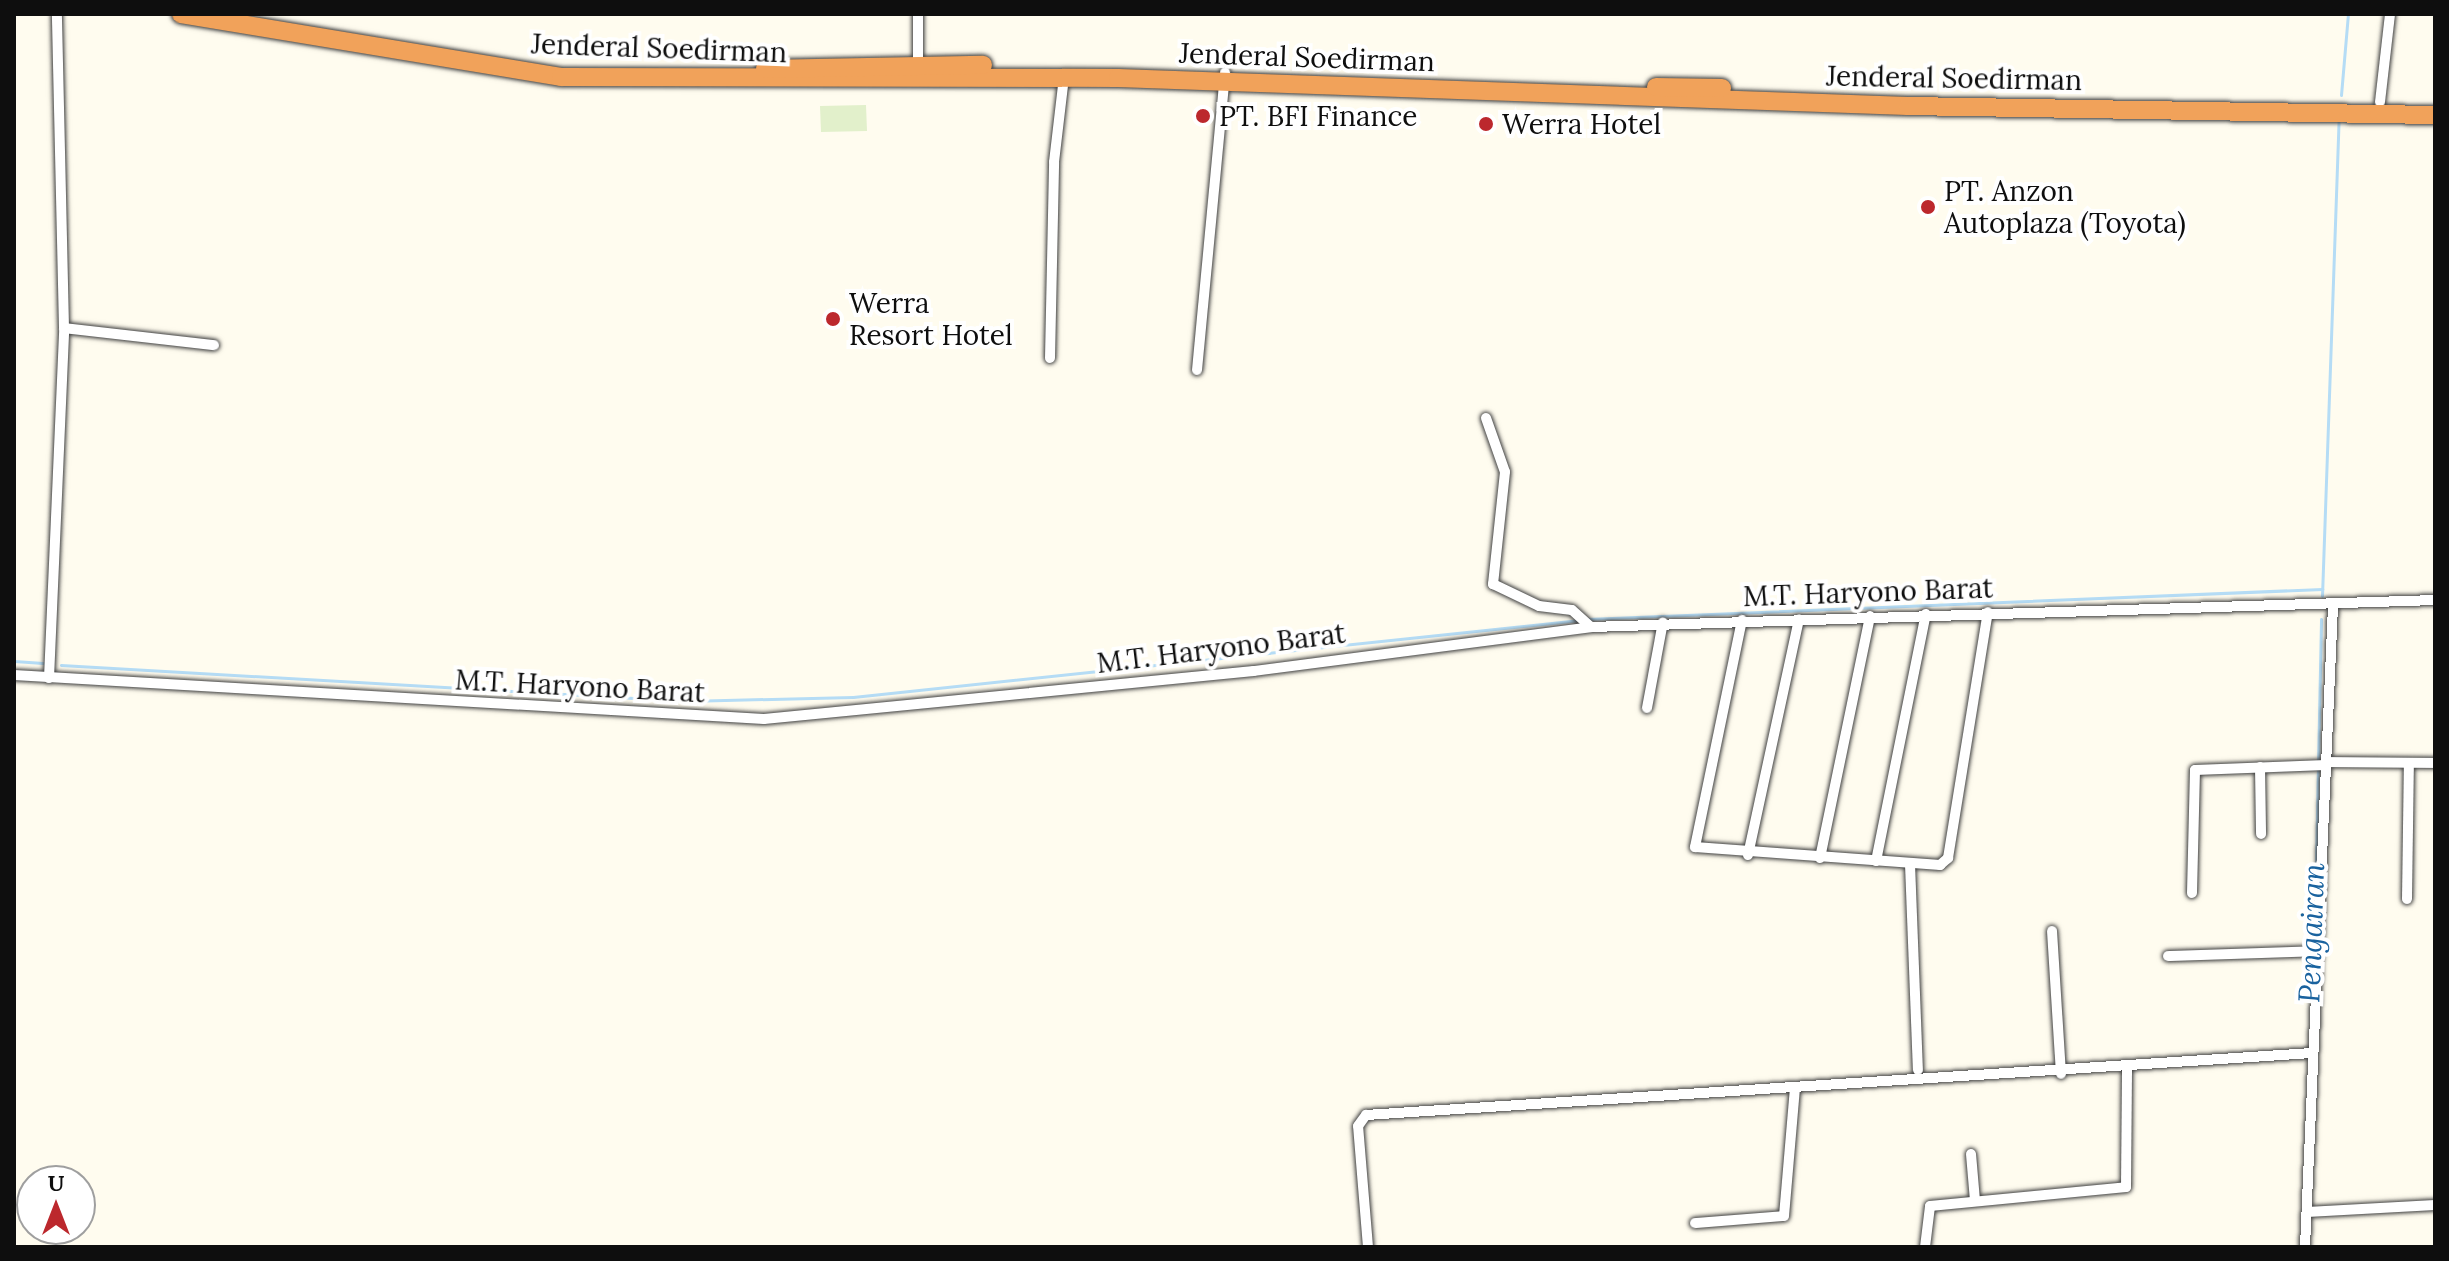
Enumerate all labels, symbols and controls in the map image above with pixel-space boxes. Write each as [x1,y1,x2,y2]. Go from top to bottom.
street label: Jenderal Soedirman [531,27,787,69]
street label: Jenderal Soedirman [1179,36,1435,78]
street label: Jenderal Soedirman [1826,59,2082,97]
place label: PT. BFI Finance [1219,99,1417,133]
marker: PT. BFI Finance [1194,107,1212,125]
place label: Werra Hotel [1502,107,1661,141]
marker: Werra Hotel [1477,115,1495,133]
place label: PT. Anzon Autoplaza (Toyota) [1944,174,2186,240]
marker: PT. Anzon Autoplaza (Toyota) [1919,198,1937,216]
place label: Werra Resort Hotel [849,286,1013,352]
marker: Werra Resort Hotel [824,310,842,328]
street label: M.T. Haryono Barat [1742,571,1994,613]
street label: M.T. Haryono Barat [1095,616,1347,680]
street label: M.T. Haryono Barat [454,663,706,709]
water label: Pengairan [2291,862,2331,1004]
north arrow [16,1165,96,1245]
text: U [48,1169,64,1197]

